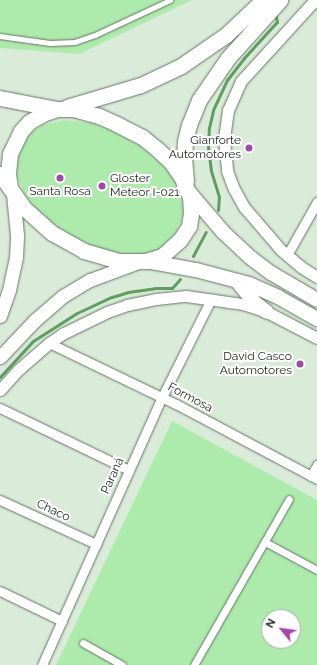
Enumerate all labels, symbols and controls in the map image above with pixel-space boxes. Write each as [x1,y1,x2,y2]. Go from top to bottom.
place label: Gianforte Automotores [169,134,241,162]
marker: Gianforte Automotores [244,143,254,153]
place label: Gloster Meteor I-021 [110,172,180,200]
marker: Santa Rosa [55,173,65,183]
marker: Gloster Meteor I-021 [97,181,107,191]
place label: Santa Rosa [29,185,91,199]
place label: David Casco Automotores [220,350,292,378]
marker: David Casco Automotores [295,359,305,369]
street label: Formosa [165,380,215,416]
street label: Paraná [99,456,127,496]
street label: Chaco [34,497,72,525]
north arrow [261,609,301,649]
text: N [263,617,279,630]

